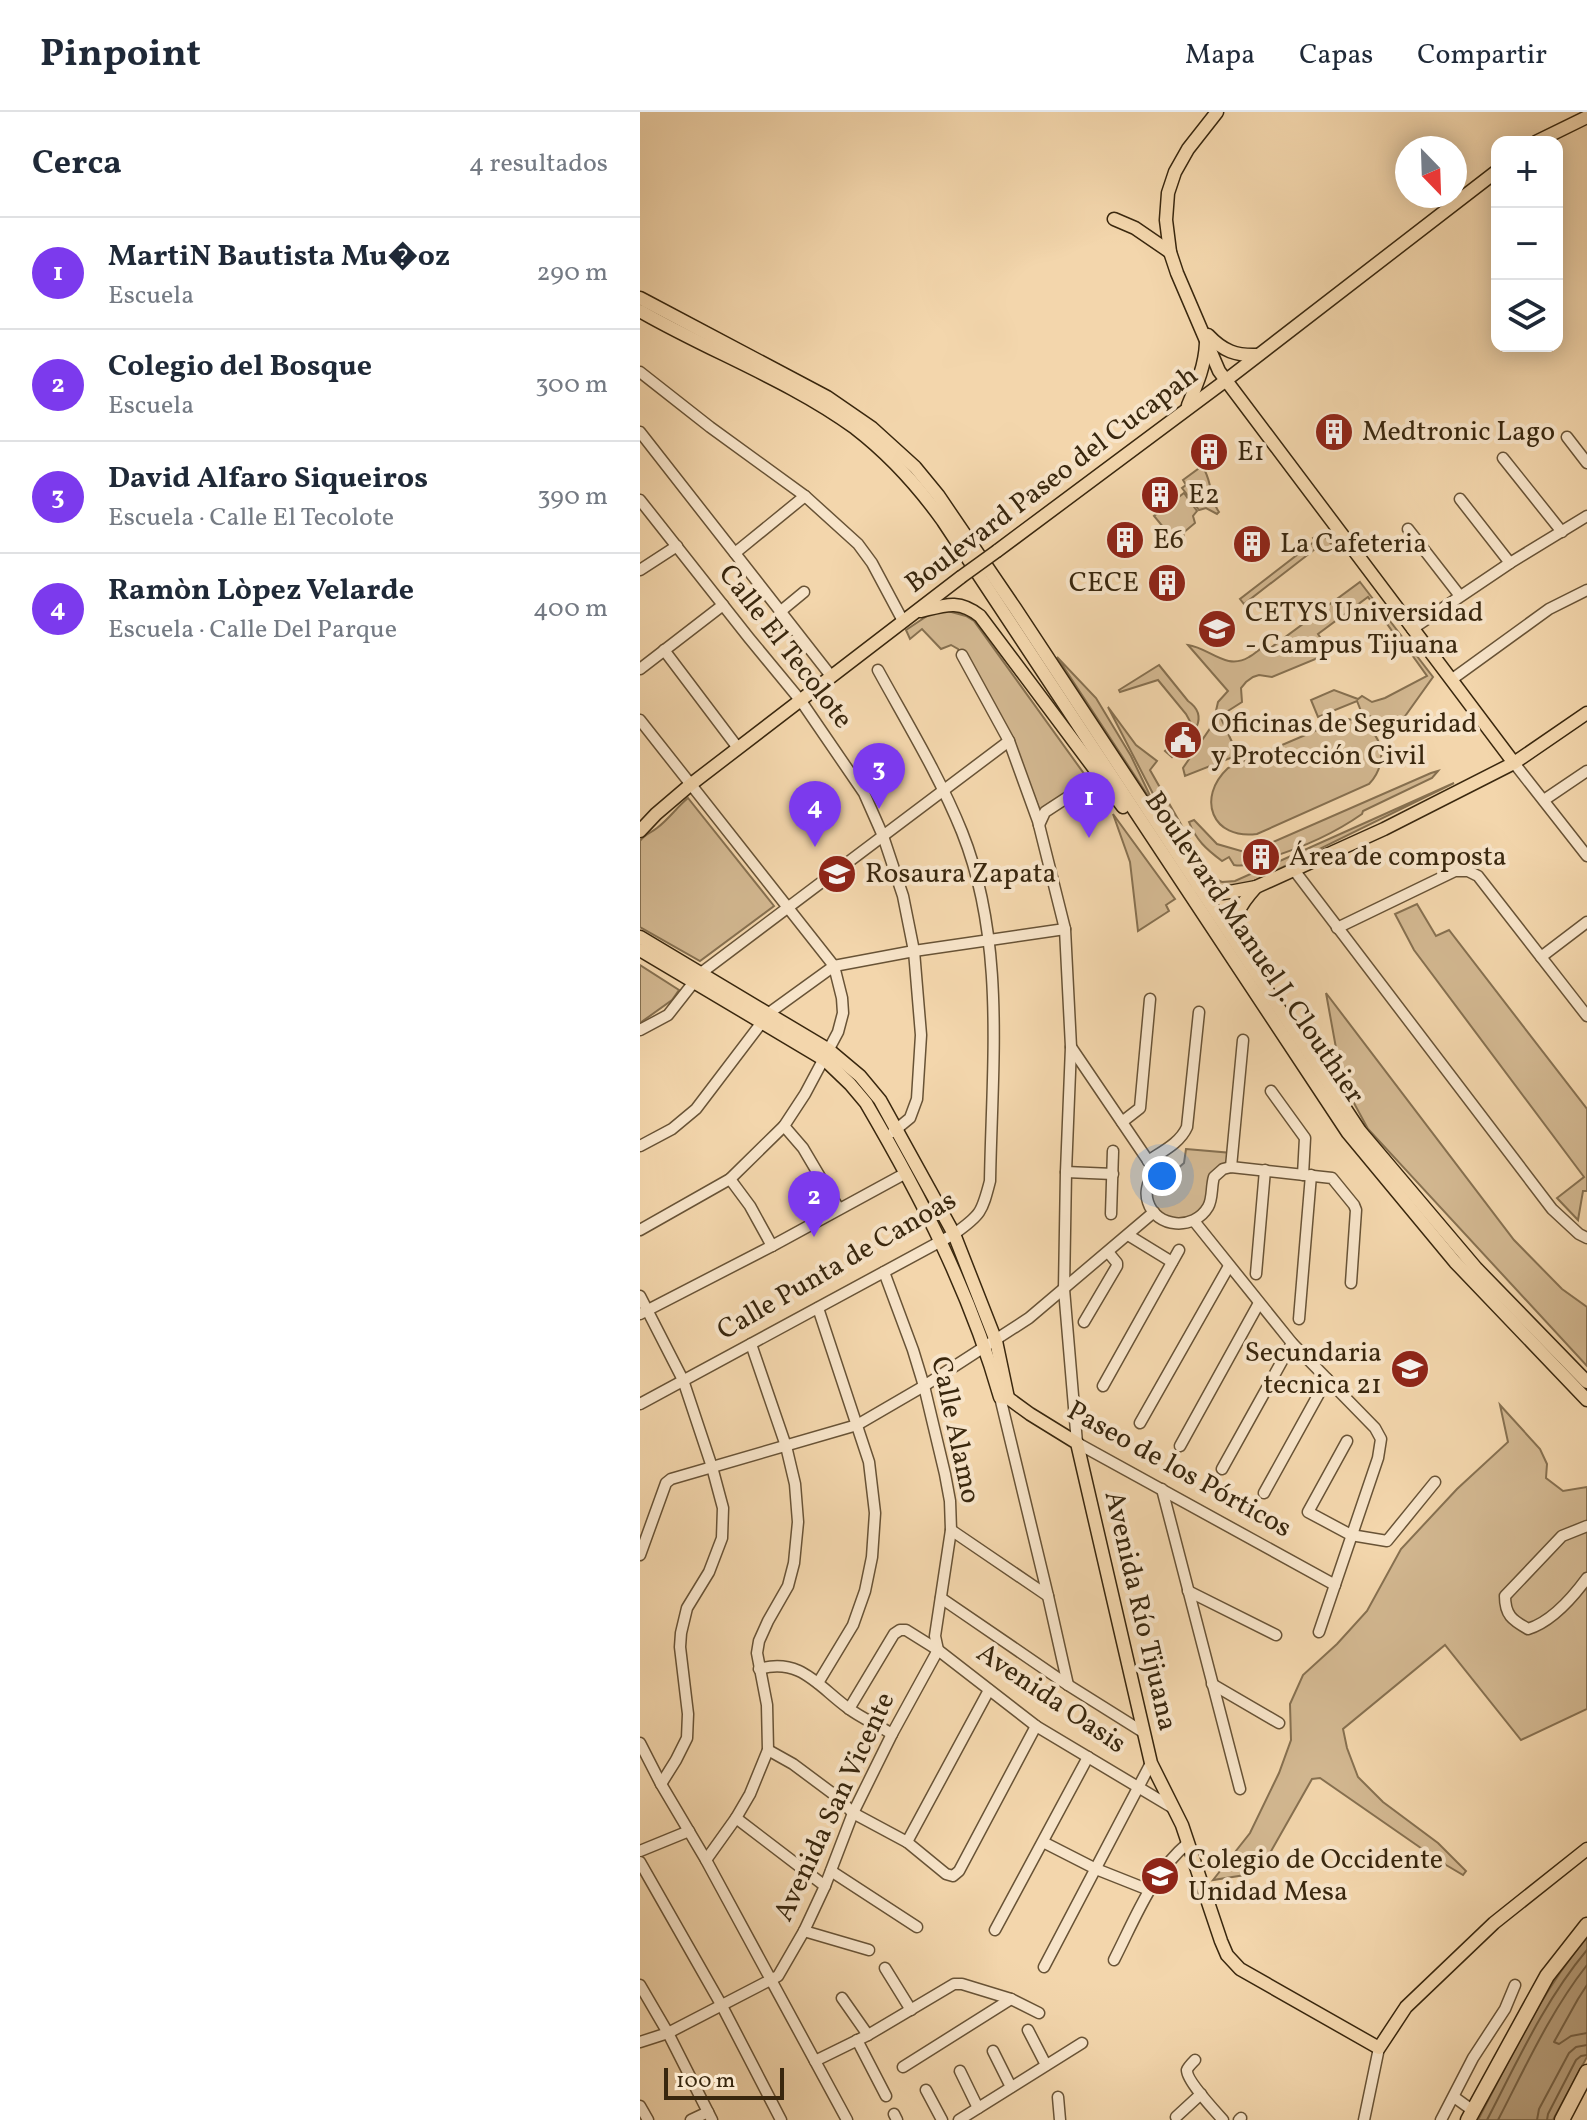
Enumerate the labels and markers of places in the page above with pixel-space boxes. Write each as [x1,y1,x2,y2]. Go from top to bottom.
building icon: Medtronic Lago [1313,411,1355,453]
place label: Medtronic Lago [1362,413,1555,452]
building icon: E1 [1188,431,1230,473]
place label: E1 [1237,433,1265,472]
building icon: E2 [1139,474,1181,516]
place label: E2 [1188,476,1220,515]
building icon: E6 [1104,519,1146,561]
place label: E6 [1153,521,1184,560]
building icon: La Cafeteria [1231,523,1273,565]
place label: La Cafeteria [1280,525,1427,564]
building icon: CECE [1146,562,1188,604]
place label: CECE [1069,564,1139,603]
place label: CETYS Universidad - Campus Tijuana [1245,594,1484,665]
school or university icon: CETYS Universidad - Campus Tijuana [1196,608,1238,650]
place label: Oficinas de Seguridad y Protección Civil [1211,705,1477,776]
public building icon: Oficinas de Seguridad y Protección Civil [1162,719,1204,761]
pin: 3 [853,743,905,809]
pin: 1 [1063,772,1115,838]
pin: 4 [789,781,841,847]
building icon: Área de composta [1240,836,1282,878]
place label: Área de composta [1289,838,1507,877]
school or university icon: Rosaura Zapata [816,853,858,895]
place label: Rosaura Zapata [865,855,1056,894]
pin: 2 [788,1171,840,1237]
place label: Secundaria tecnica 21 [1244,1334,1382,1405]
school or university icon: Secundaria tecnica 21 [1389,1348,1431,1390]
place label: Colegio de Occidente Unidad Mesa [1188,1841,1443,1912]
school or university icon: Colegio de Occidente Unidad Mesa [1139,1855,1181,1897]

